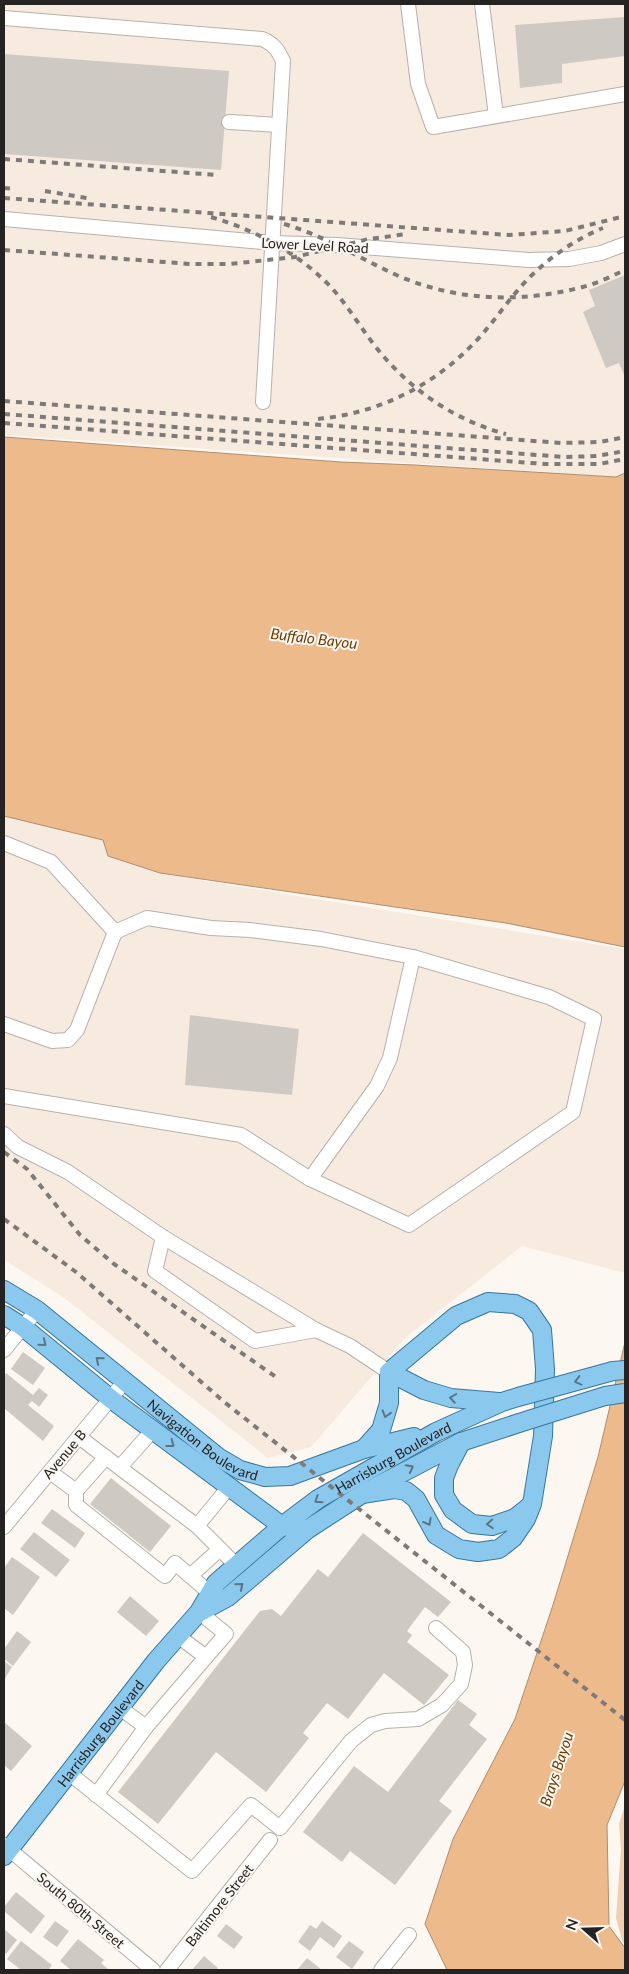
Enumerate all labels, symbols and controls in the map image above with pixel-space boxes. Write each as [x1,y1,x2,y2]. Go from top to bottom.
street label: Lower Level Road [261,234,369,256]
water label: Buffalo Bayou [270,624,359,652]
one-way arrow [37,1338,46,1346]
one-way arrow [95,1357,104,1366]
one-way arrow [574,1375,582,1385]
one-way arrow [449,1393,458,1403]
street label: Navigation Boulevard [144,1395,260,1483]
one-way arrow [381,1409,391,1418]
street label: Harrisburg Boulevard [332,1418,453,1496]
street label: Avenue B [39,1426,89,1482]
one-way arrow [165,1438,174,1446]
one-way arrow [405,1464,414,1474]
one-way arrow [315,1494,324,1503]
one-way arrow [422,1516,432,1525]
one-way arrow [485,1519,493,1530]
one-way arrow [235,1583,244,1592]
street label: Harrisburg Boulevard [53,1676,147,1790]
water label: Brays Bayou [536,1729,576,1808]
street label: Baltimore Street [182,1860,256,1950]
street label: South 80th Street [34,1868,128,1952]
north arrow [559,1904,609,1954]
text: N [561,1916,581,1932]

